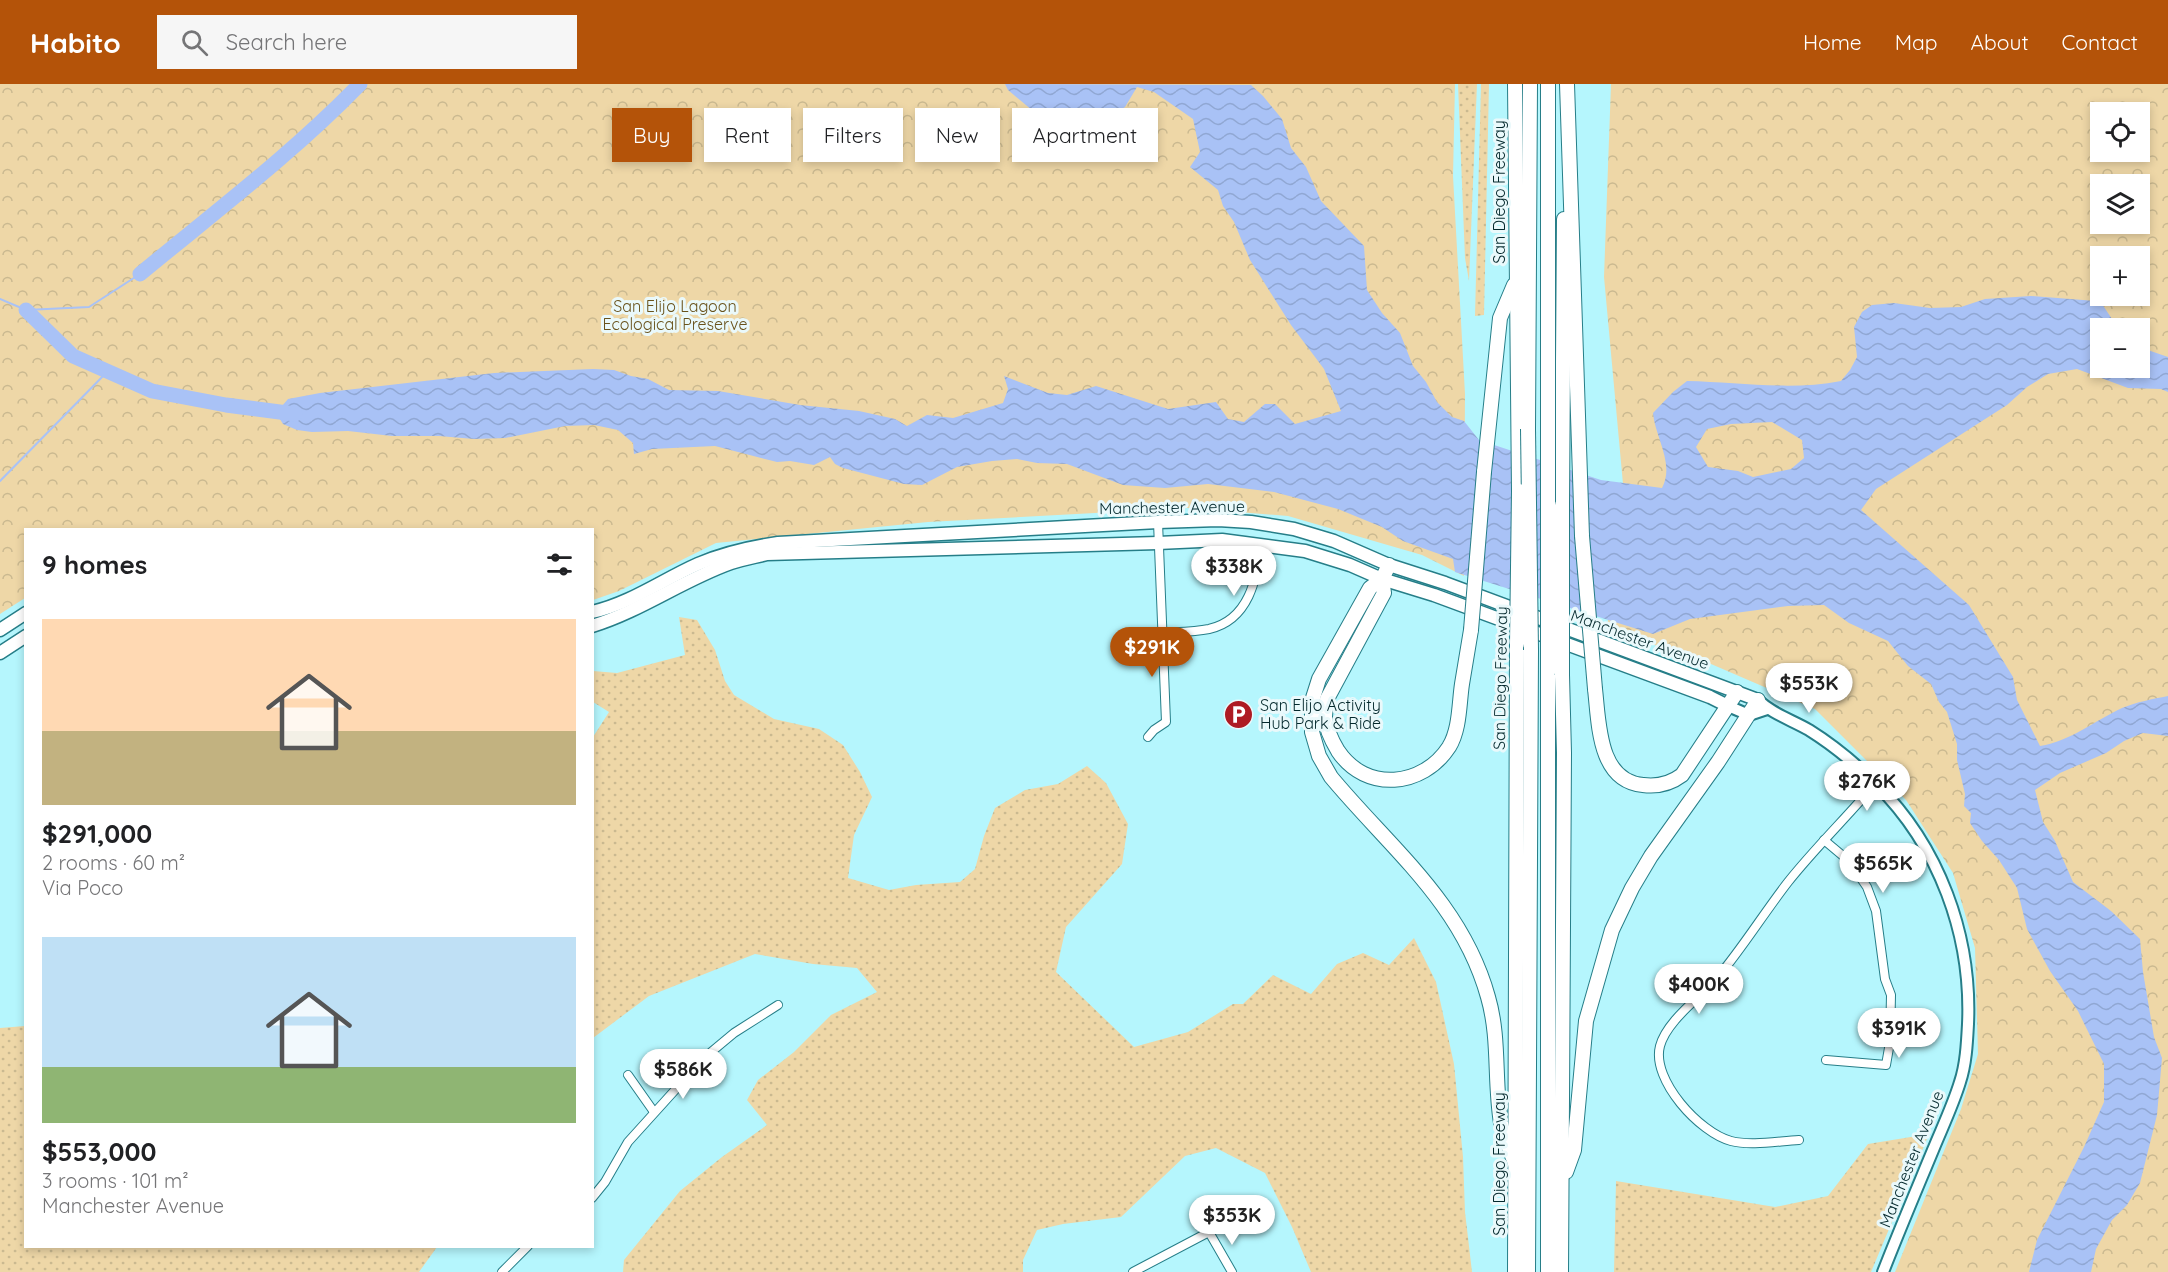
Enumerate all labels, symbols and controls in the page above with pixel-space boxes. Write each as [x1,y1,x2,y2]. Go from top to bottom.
search box [157,15,577,69]
text: Habito [30,25,121,60]
icon: search [178,26,211,59]
text: Search here [226,28,347,56]
text: Home [1803,29,1862,55]
text: Map [1895,29,1938,55]
text: About [1971,29,2029,55]
text: Contact [2062,29,2138,55]
map controls [2090,102,2150,378]
button: locate [2090,102,2150,162]
chip: Buy [612,108,692,162]
chip: Rent [704,108,791,162]
chip: Filters [803,108,903,162]
chip: New [915,108,1000,162]
chip: Apartment [1012,108,1158,162]
street label: San Diego Freeway [1489,120,1509,264]
button: layers [2090,174,2150,234]
button: + [2090,246,2150,306]
park label: San Elijo Lagoon Ecological Preserve [603,296,747,334]
button: − [2090,318,2150,378]
street label: Manchester Avenue [1099,496,1245,518]
pin: $338K [1192,546,1276,597]
text: 9 homes [42,548,147,581]
icon: filters [543,548,576,581]
text: $338K [1205,553,1263,578]
street label: Manchester Avenue [1568,605,1712,673]
street label: San Diego Freeway [1489,606,1511,750]
pin: $291K [1110,627,1194,678]
text: $291K [1124,634,1180,659]
icon: home [255,658,363,766]
pin: $553K [1767,663,1851,714]
text: $553K [1780,670,1838,695]
place label: San Elijo Activity Hub Park & Ride [1260,695,1381,733]
parking icon: San Elijo Activity Hub Park & Ride [1223,698,1255,730]
pin: $276K [1825,761,1909,812]
text: $276K [1838,768,1896,793]
text: $291,000 [42,817,152,850]
pin: $565K [1841,843,1925,894]
text: 2 rooms · 60 m² [42,850,185,875]
text: $565K [1853,850,1913,875]
text: Via Poco [42,875,123,900]
pin: $400K [1657,964,1741,1015]
text: $400K [1668,971,1730,996]
icon: home [255,976,363,1084]
pin: $391K [1857,1008,1941,1059]
text: $391K [1872,1015,1926,1040]
pin: $586K [641,1049,725,1100]
text: $586K [654,1056,712,1081]
street label: Manchester Avenue [1874,1088,1948,1230]
street label: San Diego Freeway [1489,1092,1509,1236]
text: $553,000 [42,1135,156,1168]
text: 3 rooms · 101 m² [42,1168,189,1193]
text: Manchester Avenue [42,1193,224,1218]
pin: $353K [1190,1195,1274,1246]
text: $353K [1203,1202,1261,1227]

